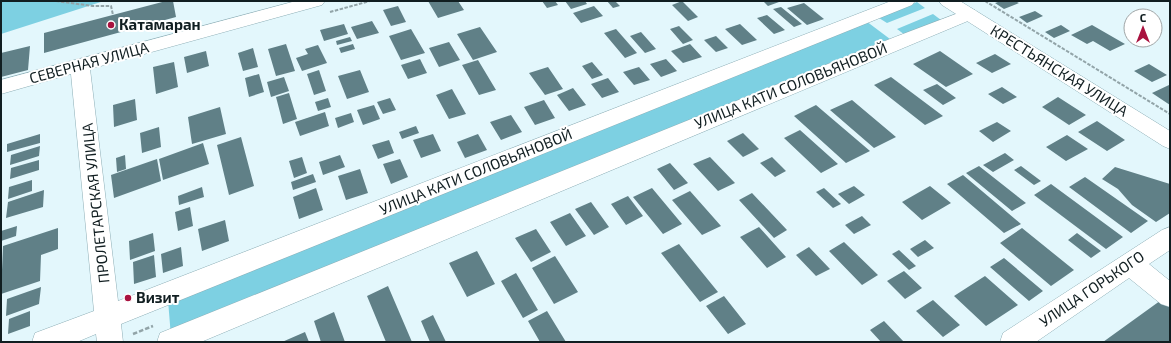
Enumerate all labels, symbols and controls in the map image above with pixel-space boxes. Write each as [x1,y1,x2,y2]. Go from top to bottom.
north arrow [1123,8,1163,48]
text: С [1140,11,1147,24]
place label: Катамаран [119,15,201,33]
marker: Катамаран [106,20,116,30]
street label: КРЕСТЬЯНСКАЯ УЛИЦА [988,20,1132,120]
street label: СЕВЕРНАЯ УЛИЦА [27,37,151,87]
street label: УЛИЦА КАТИ СОЛОВЬЯНОВОЙ [692,38,890,132]
street label: ПРОЛЕТАРСКАЯ УЛИЦА [78,122,112,284]
street label: УЛИЦА КАТИ СОЛОВЬЯНОВОЙ [377,124,575,218]
street label: УЛИЦА ГОРЬКОГО [1036,246,1147,330]
place label: Визит [136,288,180,306]
marker: Визит [123,293,133,303]

